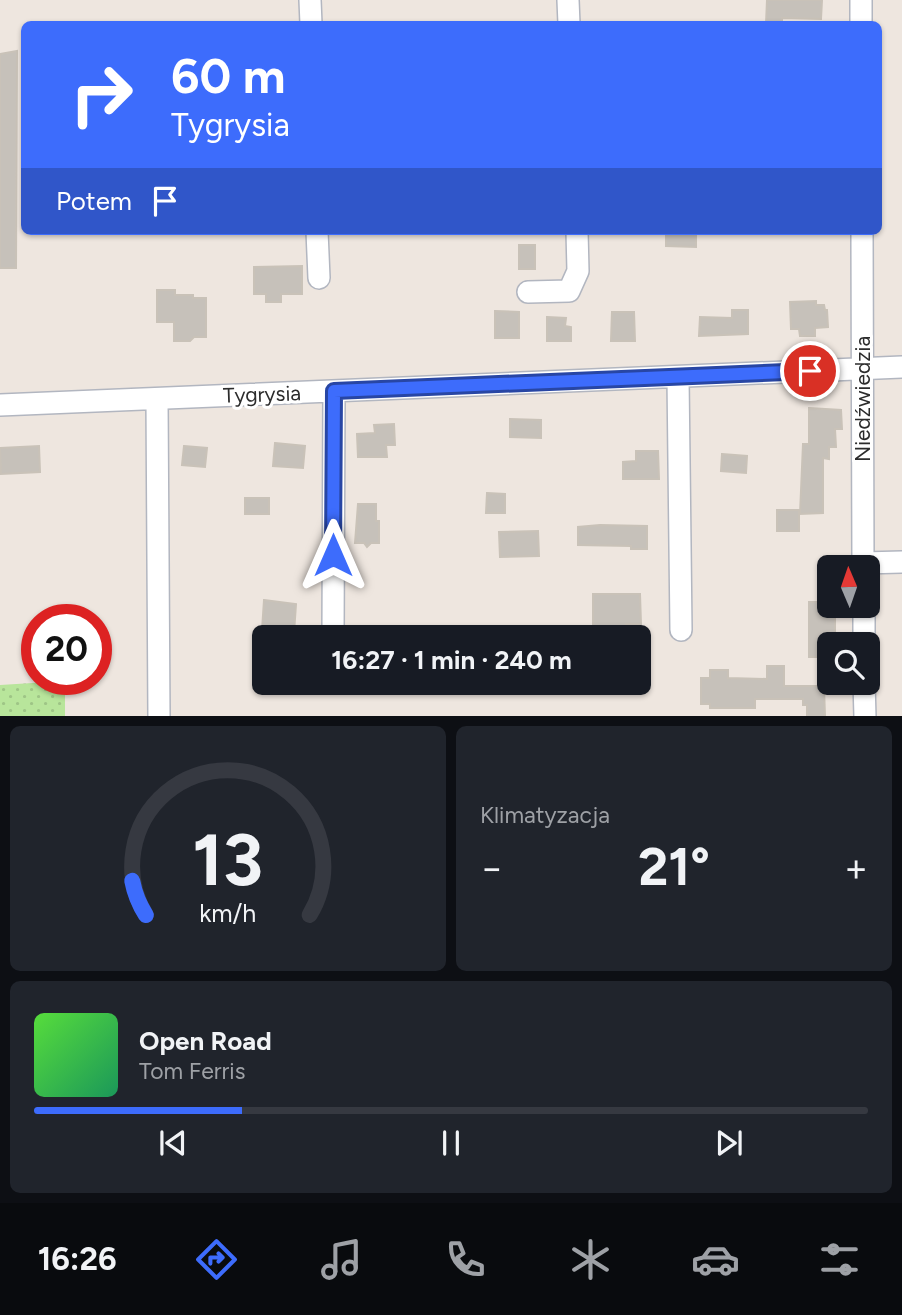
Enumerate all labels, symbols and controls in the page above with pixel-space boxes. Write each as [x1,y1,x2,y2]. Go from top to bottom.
text: 60 m [171,46,286,105]
icon: right [56,49,147,140]
text: Tygrysia [171,106,290,144]
icon: arrive [146,182,184,220]
text: Potem [56,185,132,217]
street label: Niedźwiedzia [850,336,875,462]
pin [780,341,840,401]
icon: arrive [791,352,829,390]
street label: Tygrysia [223,380,301,408]
position arrow [296,518,370,592]
north arrow [817,555,880,618]
map controls [817,555,880,695]
speed limit sign: 20 [21,604,112,695]
button: search [817,632,880,695]
text: 16:27 · 1 min · 240 m [331,644,572,676]
text: Klimatyzacja [480,801,610,829]
text: 13 [192,816,264,903]
text: 21° [638,836,710,898]
text: − [480,845,504,891]
text: + [844,845,868,891]
text: km/h [199,897,257,927]
text: Open Road [139,1025,272,1057]
text: Tom Ferris [139,1057,245,1085]
icon: previous [154,1124,192,1162]
icon: pause [432,1124,470,1162]
icon: next [710,1124,748,1162]
icon: directions [192,1235,241,1284]
icon: music [317,1235,366,1284]
icon: phone [441,1235,490,1284]
icon: climate [566,1235,615,1284]
icon: car [691,1235,740,1284]
icon: filters [815,1235,864,1284]
text: 16:26 [38,1240,117,1278]

